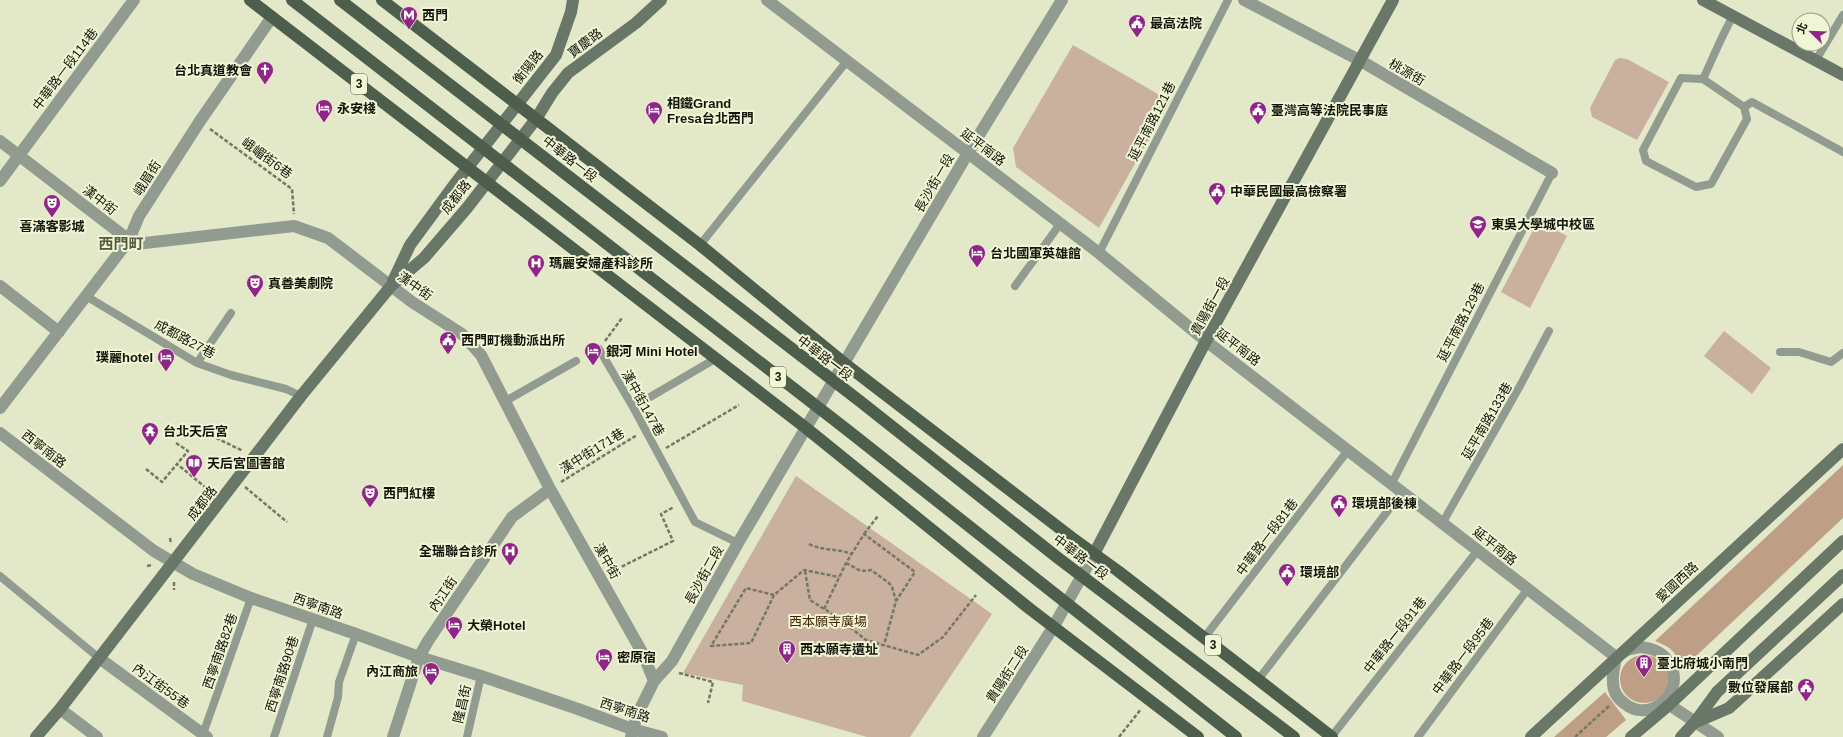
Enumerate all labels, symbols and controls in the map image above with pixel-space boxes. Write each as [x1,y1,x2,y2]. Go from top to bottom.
metro station icon: 西門 [399,5,419,30]
place label: 西門 [422,8,448,23]
north arrow [1791,12,1831,52]
public building icon: 最高法院 [1127,13,1147,38]
place label: 最高法院 [1150,16,1202,31]
text: 北 [1794,21,1809,35]
street label: 中華路一段114巷 [29,25,101,113]
street label: 寶慶路 [565,25,605,61]
street label: 衡陽路 [510,47,546,87]
street label: 桃源街 [1386,56,1428,88]
church icon: 台北真道教會 [255,60,275,85]
place label: 台北真道教會 [174,63,253,78]
road number: 3 [351,74,367,94]
street label: 延平南路121巷 [1126,79,1178,163]
place label: 相鐵Grand Fresa台北西門 [667,96,754,126]
hotel icon: 永安棧 [314,98,334,123]
hotel icon: 相鐵Grand Fresa台北西門 [644,100,664,125]
public building icon: 臺灣高等法院民事庭 [1248,100,1268,125]
place label: 永安棧 [337,101,376,116]
place label: 臺灣高等法院民事庭 [1271,103,1388,118]
street label: 延平南路 [958,125,1008,169]
street label: 中華路一段 [540,133,600,185]
street label: 峨嵋街6巷 [239,135,295,181]
street label: 長沙街一段 [911,151,957,215]
street label: 峨眉街 [130,158,164,198]
street label: 成都路 [438,177,474,217]
public building icon: 中華民國最高檢察署 [1207,181,1227,206]
street label: 漢中街 [80,182,120,218]
place label: 中華民國最高檢察署 [1230,184,1347,199]
theatre icon: 喜滿客影城 [42,193,62,218]
school or university icon: 東吳大學城中校區 [1468,214,1488,239]
place label: 東吳大學城中校區 [1491,217,1595,232]
place label: 喜滿客影城 [19,219,85,234]
district label: 西門町 [98,235,144,252]
hotel icon: 台北國軍英雄館 [967,243,987,268]
place label: 台北國軍英雄館 [990,246,1081,261]
hospital icon: 瑪麗安婦產科診所 [526,253,546,278]
place label: 瑪麗安婦產科診所 [549,256,653,271]
street label: 漢中街 [395,269,435,303]
theatre icon: 真善美劇院 [245,273,265,298]
street label: 貴陽街一段 [1188,274,1232,338]
place label: 真善美劇院 [268,276,333,291]
street label: 延平南路129巷 [1435,280,1487,364]
street label: 成都路27巷 [152,317,218,361]
street label: 延平南路 [1213,325,1263,369]
public building icon: 西門町機動派出所 [438,330,458,355]
street label: 中華路一段 [795,332,855,384]
place label: 西門町機動派出所 [461,333,565,348]
hotel icon: 銀河 Mini Hotel [583,341,603,366]
place label: 銀河 Mini Hotel [606,344,698,359]
hotel icon: 璞麗hotel [156,347,176,372]
place label: 璞麗hotel [96,350,153,365]
street label: 漢中街147巷 [619,367,667,439]
road number: 3 [770,367,786,387]
street label: 延平南路133巷 [1459,380,1515,462]
temple icon: 台北天后宮 [140,421,160,446]
place label: 台北天后宮 [163,424,228,439]
street label: 漢中街171巷 [557,425,627,477]
street label: 西寧南路 [19,427,69,471]
library icon: 天后宮圖書館 [184,453,204,478]
place label: 天后宮圖書館 [207,456,285,471]
street label: 成都路 [184,483,220,523]
theatre icon: 西門紅樓 [360,483,380,508]
place label: 西門紅樓 [383,486,435,501]
public building icon: 環境部後棟 [1329,493,1349,518]
street label: 中華路一段81巷 [1233,496,1301,578]
place label: 環境部後棟 [1352,496,1417,511]
street label: 延平南路 [1470,524,1520,568]
street label: 中華路一段 [1051,531,1111,583]
street label: 漢中街 [591,540,623,582]
hospital icon: 全瑞聯合診所 [500,541,520,566]
street label: 長沙街二段 [682,543,726,607]
place label: 全瑞聯合診所 [419,544,497,559]
street label: 愛國西路 [1653,559,1701,605]
public building icon: 環境部 [1277,562,1297,587]
place label: 環境部 [1300,565,1339,580]
street label: 內江街 [426,574,460,614]
street label: 西寧南路 [291,590,345,622]
street label: 中華路一段91巷 [1361,594,1429,676]
street label: 西寧南路82巷 [200,611,240,691]
park label: 西本願寺廣場 [789,614,867,629]
hotel icon: 大榮Hotel [444,615,464,640]
street label: 中華路一段95巷 [1429,615,1497,697]
place label: 大榮Hotel [467,618,526,633]
street label: 西寧南路90巷 [263,634,301,714]
road number: 3 [1205,635,1221,655]
building icon: 西本願寺遺址 [777,639,797,664]
place label: 西本願寺遺址 [800,642,878,657]
street label: 貴陽街二段 [983,643,1031,705]
hotel icon: 密原宿 [594,647,614,672]
place label: 密原宿 [617,650,656,665]
building icon: 臺北府城小南門 [1634,653,1654,678]
place label: 臺北府城小南門 [1657,656,1748,671]
street label: 內江街55巷 [130,660,192,712]
hotel icon: 內江商旅 [421,661,441,686]
place label: 內江商旅 [366,664,418,679]
public building icon: 數位發展部 [1796,677,1816,702]
place label: 數位發展部 [1728,680,1793,695]
street label: 隆昌街 [450,683,474,725]
street label: 西寧南路 [598,695,652,725]

